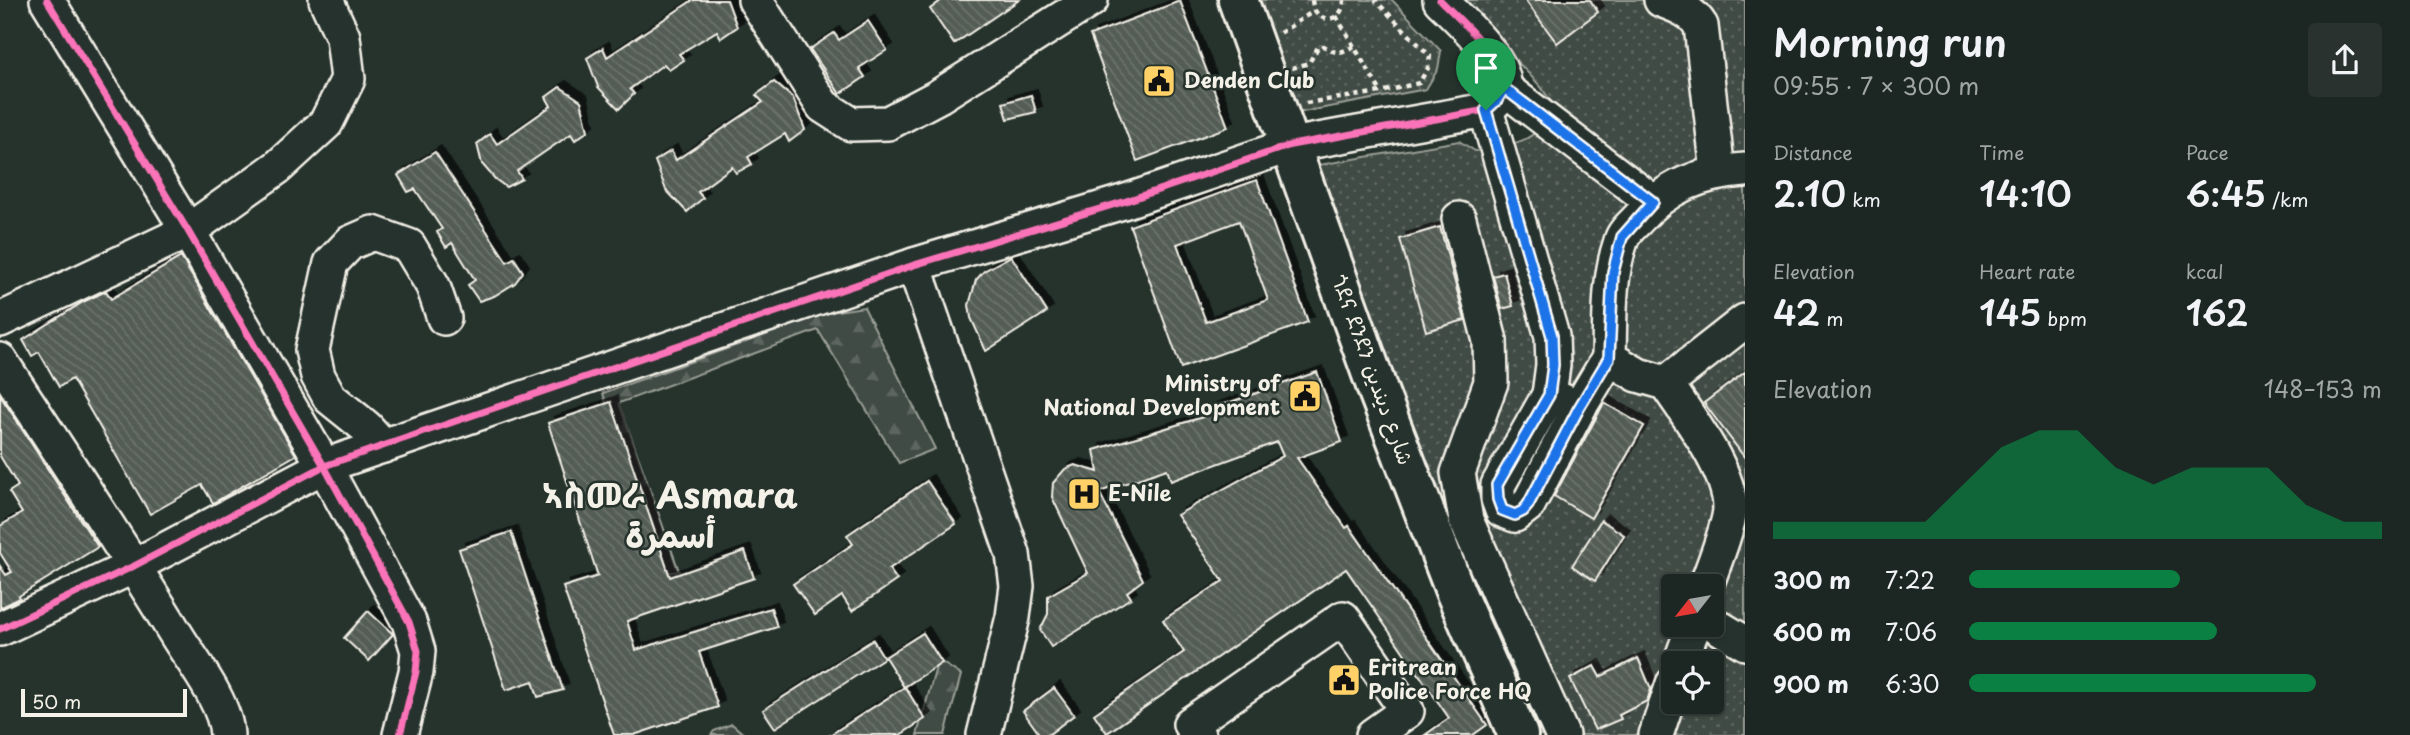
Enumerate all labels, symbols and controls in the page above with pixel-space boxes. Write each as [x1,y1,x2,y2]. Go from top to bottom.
text: Morning run [1773,13,2007,70]
button: share [2308,23,2382,97]
pin [1456,38,1516,110]
icon: arrive [1467,49,1505,87]
public building icon: Denden Club [1140,62,1178,100]
place label: Denden Club [1184,63,1314,95]
text: 09:55 · 7 × 300 m [1773,68,1979,103]
text: Distance [1773,138,1853,166]
text: Time [1979,138,2024,166]
text: Pace [2186,138,2229,166]
text: 2.10 [1773,166,1846,219]
text: 14:10 [1979,166,2072,219]
text: 6:45 [2186,166,2266,219]
text: km [1846,185,1881,213]
text: /km [2266,185,2309,213]
text: Elevation [1773,257,1855,285]
text: Heart rate [1979,257,2075,285]
text: kcal [2186,257,2224,285]
street label: ጎደና ደንደን شارع ديندين [1324,270,1423,469]
text: 42 [1773,285,1820,338]
text: 145 [1979,285,2041,338]
text: 162 [2186,285,2248,338]
text: m [1820,304,1844,332]
text: bpm [2041,304,2087,332]
place label: Ministry of National Development [1043,366,1282,422]
text: Elevation [1773,371,1872,406]
text: 148–153 m [2264,371,2382,406]
public building icon: Ministry of National Development [1286,377,1324,415]
district label: ኣስመራ Asmara أسمرة [542,467,798,560]
hospital icon: E-Nile [1065,475,1103,513]
place label: E-Nile [1108,476,1172,508]
text: 300 m [1773,562,1851,597]
text: 7:22 [1885,562,1935,597]
north arrow [1661,574,1724,637]
map controls [1661,574,1724,714]
text: 600 m [1773,614,1851,649]
text: 7:06 [1885,614,1937,649]
place label: Eritrean Police Force HQ [1368,650,1532,706]
button: locate [1661,651,1724,714]
public building icon: Eritrean Police Force HQ [1325,661,1363,699]
text: 900 m [1773,666,1849,701]
text: 6:30 [1885,666,1940,701]
scale bar [21,686,187,718]
text: 50 m [32,687,81,715]

